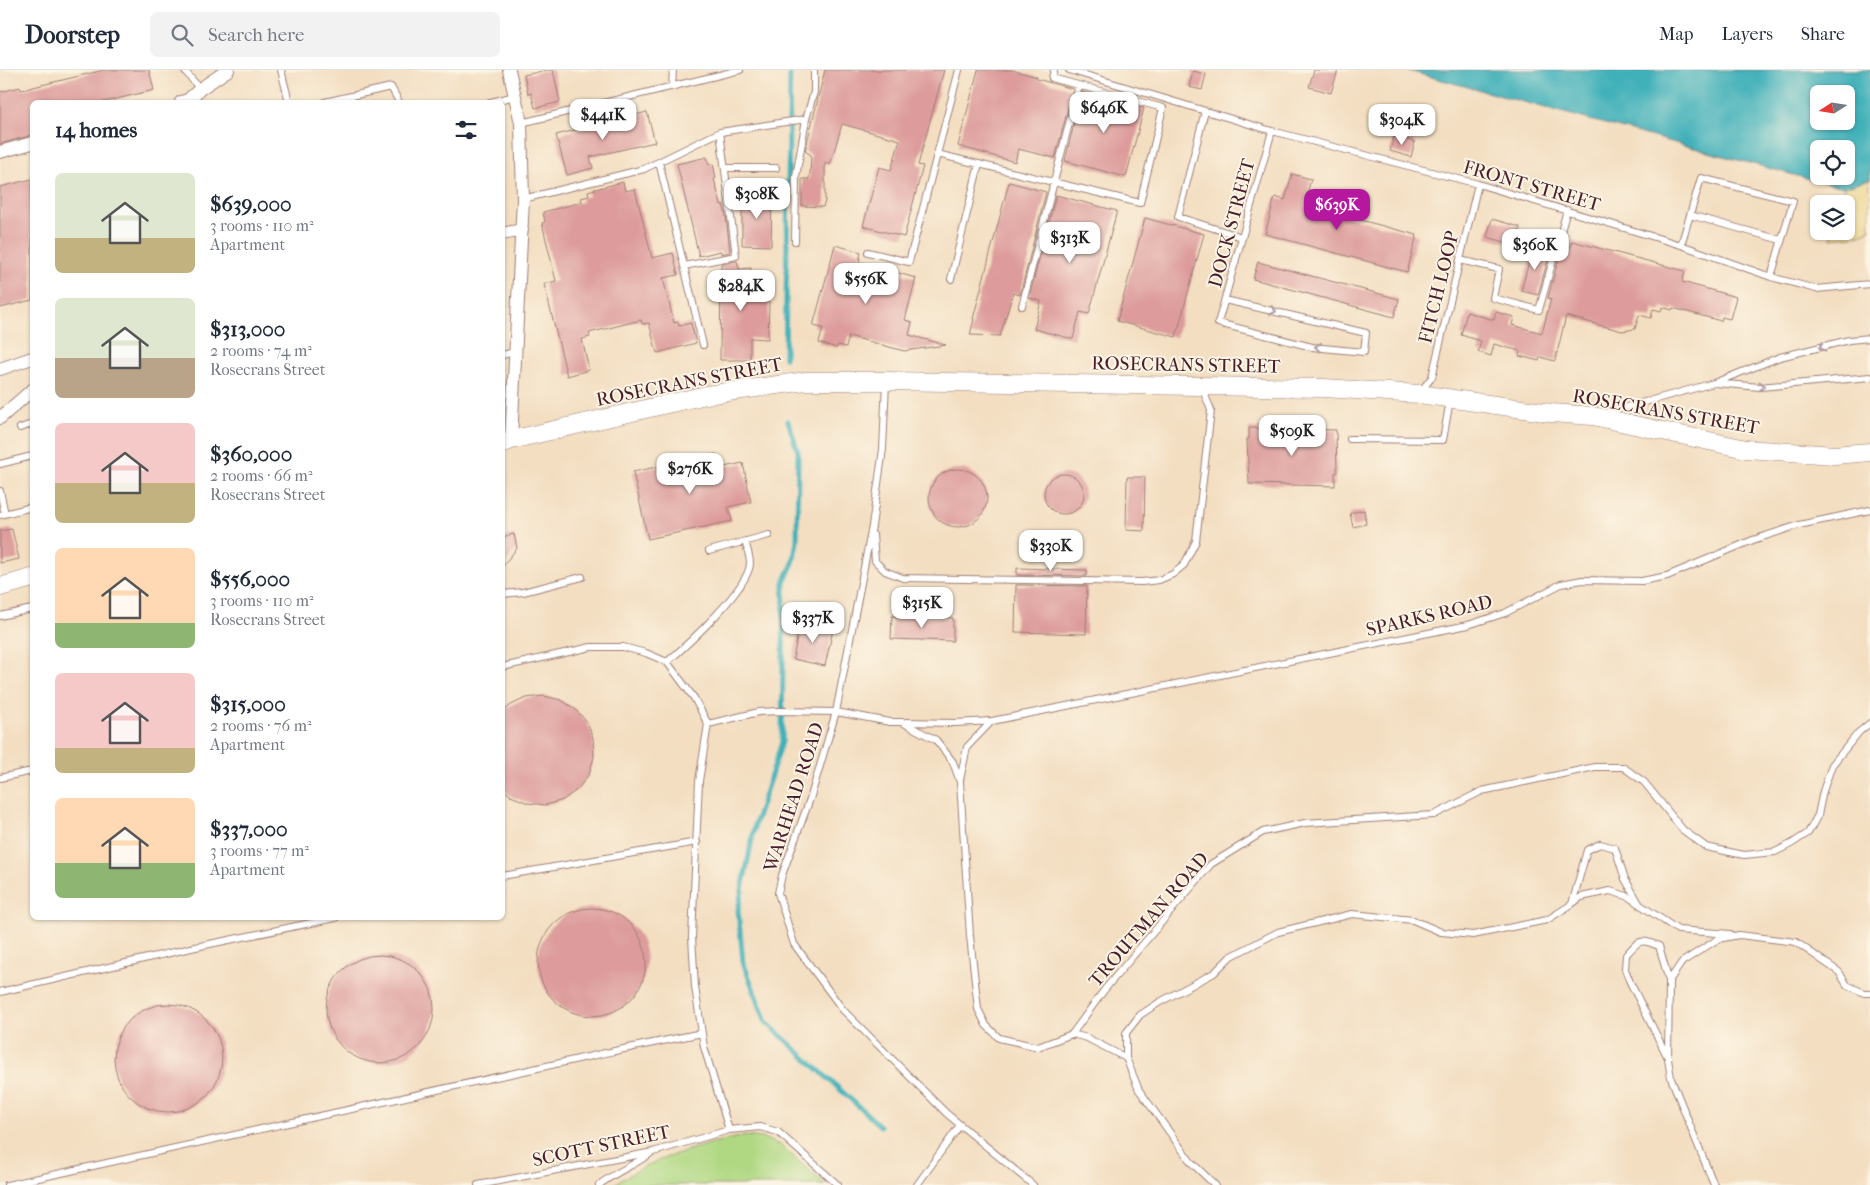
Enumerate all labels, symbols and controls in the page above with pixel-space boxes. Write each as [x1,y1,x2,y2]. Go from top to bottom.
search box [150,12,500,57]
text: Doorstep [25,21,120,49]
icon: search [168,21,196,49]
text: Search here [208,24,304,46]
text: Map [1659,24,1693,45]
text: Layers [1721,24,1773,45]
text: Share [1801,24,1845,45]
north arrow [1810,85,1855,130]
map controls [1810,85,1855,240]
pin: $646K [1069,92,1139,134]
pin: $441K [568,98,638,141]
text: $646K [1080,98,1128,117]
pin: $304K [1367,104,1437,146]
text: $441K [580,105,626,124]
text: $304K [1379,110,1425,129]
icon: filters [452,116,480,144]
text: 14 homes [55,118,137,142]
button: locate [1810,140,1855,185]
street label: DOCK STREET [1204,156,1260,290]
street label: FRONT STREET [1460,156,1603,216]
pin: $308K [722,178,792,220]
text: $308K [735,184,779,203]
pin: $639K [1302,189,1372,231]
text: $639,000 [210,192,292,216]
icon: home [95,193,155,253]
text: $639K [1315,195,1359,214]
button: layers [1810,195,1855,240]
text: 3 rooms · 110 m² [210,216,314,235]
pin: $313K [1035,222,1105,264]
text: $313K [1050,228,1090,247]
street label: FITCH LOOP [1414,228,1464,346]
pin: $360K [1500,228,1570,271]
text: Apartment [210,235,285,254]
text: $360K [1513,235,1557,254]
pin: $556K [831,262,901,305]
text: $556K [845,269,887,288]
pin: $284K [706,270,776,312]
text: $284K [718,276,764,295]
one-way arrow [1268,305,1277,316]
text: $313,000 [210,317,285,341]
icon: home [95,318,155,378]
text: 2 rooms · 74 m² [210,341,312,360]
one-way arrow [1818,341,1827,352]
one-way arrow [1313,342,1321,353]
street label: ROSECRANS STREET [1091,352,1281,378]
street label: ROSECRANS STREET [594,353,784,411]
text: Rosecrans Street [210,360,325,379]
one-way arrow [1759,381,1767,392]
street label: ROSECRANS STREET [1571,385,1761,439]
pin: $509K [1257,414,1327,457]
text: $509K [1270,421,1314,440]
text: $360,000 [210,442,292,466]
icon: home [95,443,155,503]
pin: $276K [655,452,725,495]
text: $276K [667,459,713,478]
text: 2 rooms · 66 m² [210,466,312,485]
text: Rosecrans Street [210,485,325,504]
pin: $330K [1016,530,1086,572]
text: $330K [1030,536,1072,555]
text: $556,000 [210,567,290,591]
icon: home [95,568,155,628]
pin: $315K [887,586,957,629]
text: 3 rooms · 110 m² [210,591,314,610]
street label: SPARKS ROAD [1364,591,1495,641]
text: $315K [902,593,942,612]
pin: $337K [778,602,848,644]
text: $337K [792,608,834,627]
text: Rosecrans Street [210,610,325,629]
text: $315,000 [210,692,286,716]
icon: home [95,693,155,753]
text: 2 rooms · 76 m² [210,716,311,735]
street label: WARHEAD ROAD [759,720,828,876]
text: Apartment [210,735,285,754]
text: $337,000 [210,817,288,841]
icon: home [95,818,155,878]
text: 3 rooms · 77 m² [210,841,309,860]
street label: TROUTMAN ROAD [1084,848,1213,991]
text: Apartment [210,860,285,879]
street label: SCOTT STREET [530,1121,672,1171]

